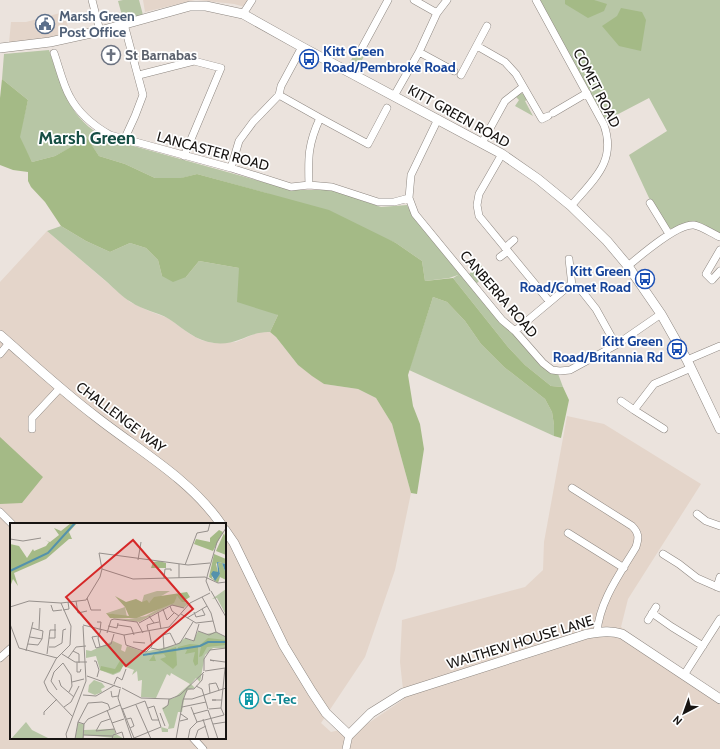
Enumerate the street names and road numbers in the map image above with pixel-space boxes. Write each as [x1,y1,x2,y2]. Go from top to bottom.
street label: COMET ROAD [569,45,625,131]
street label: KITT GREEN ROAD [405,81,513,151]
street label: LANCASTER ROAD [155,127,271,175]
street label: CANBERRA ROAD [456,247,542,341]
street label: CHALLENGE WAY [73,377,170,457]
street label: WALTHEW HOUSE LANE [445,611,596,673]

